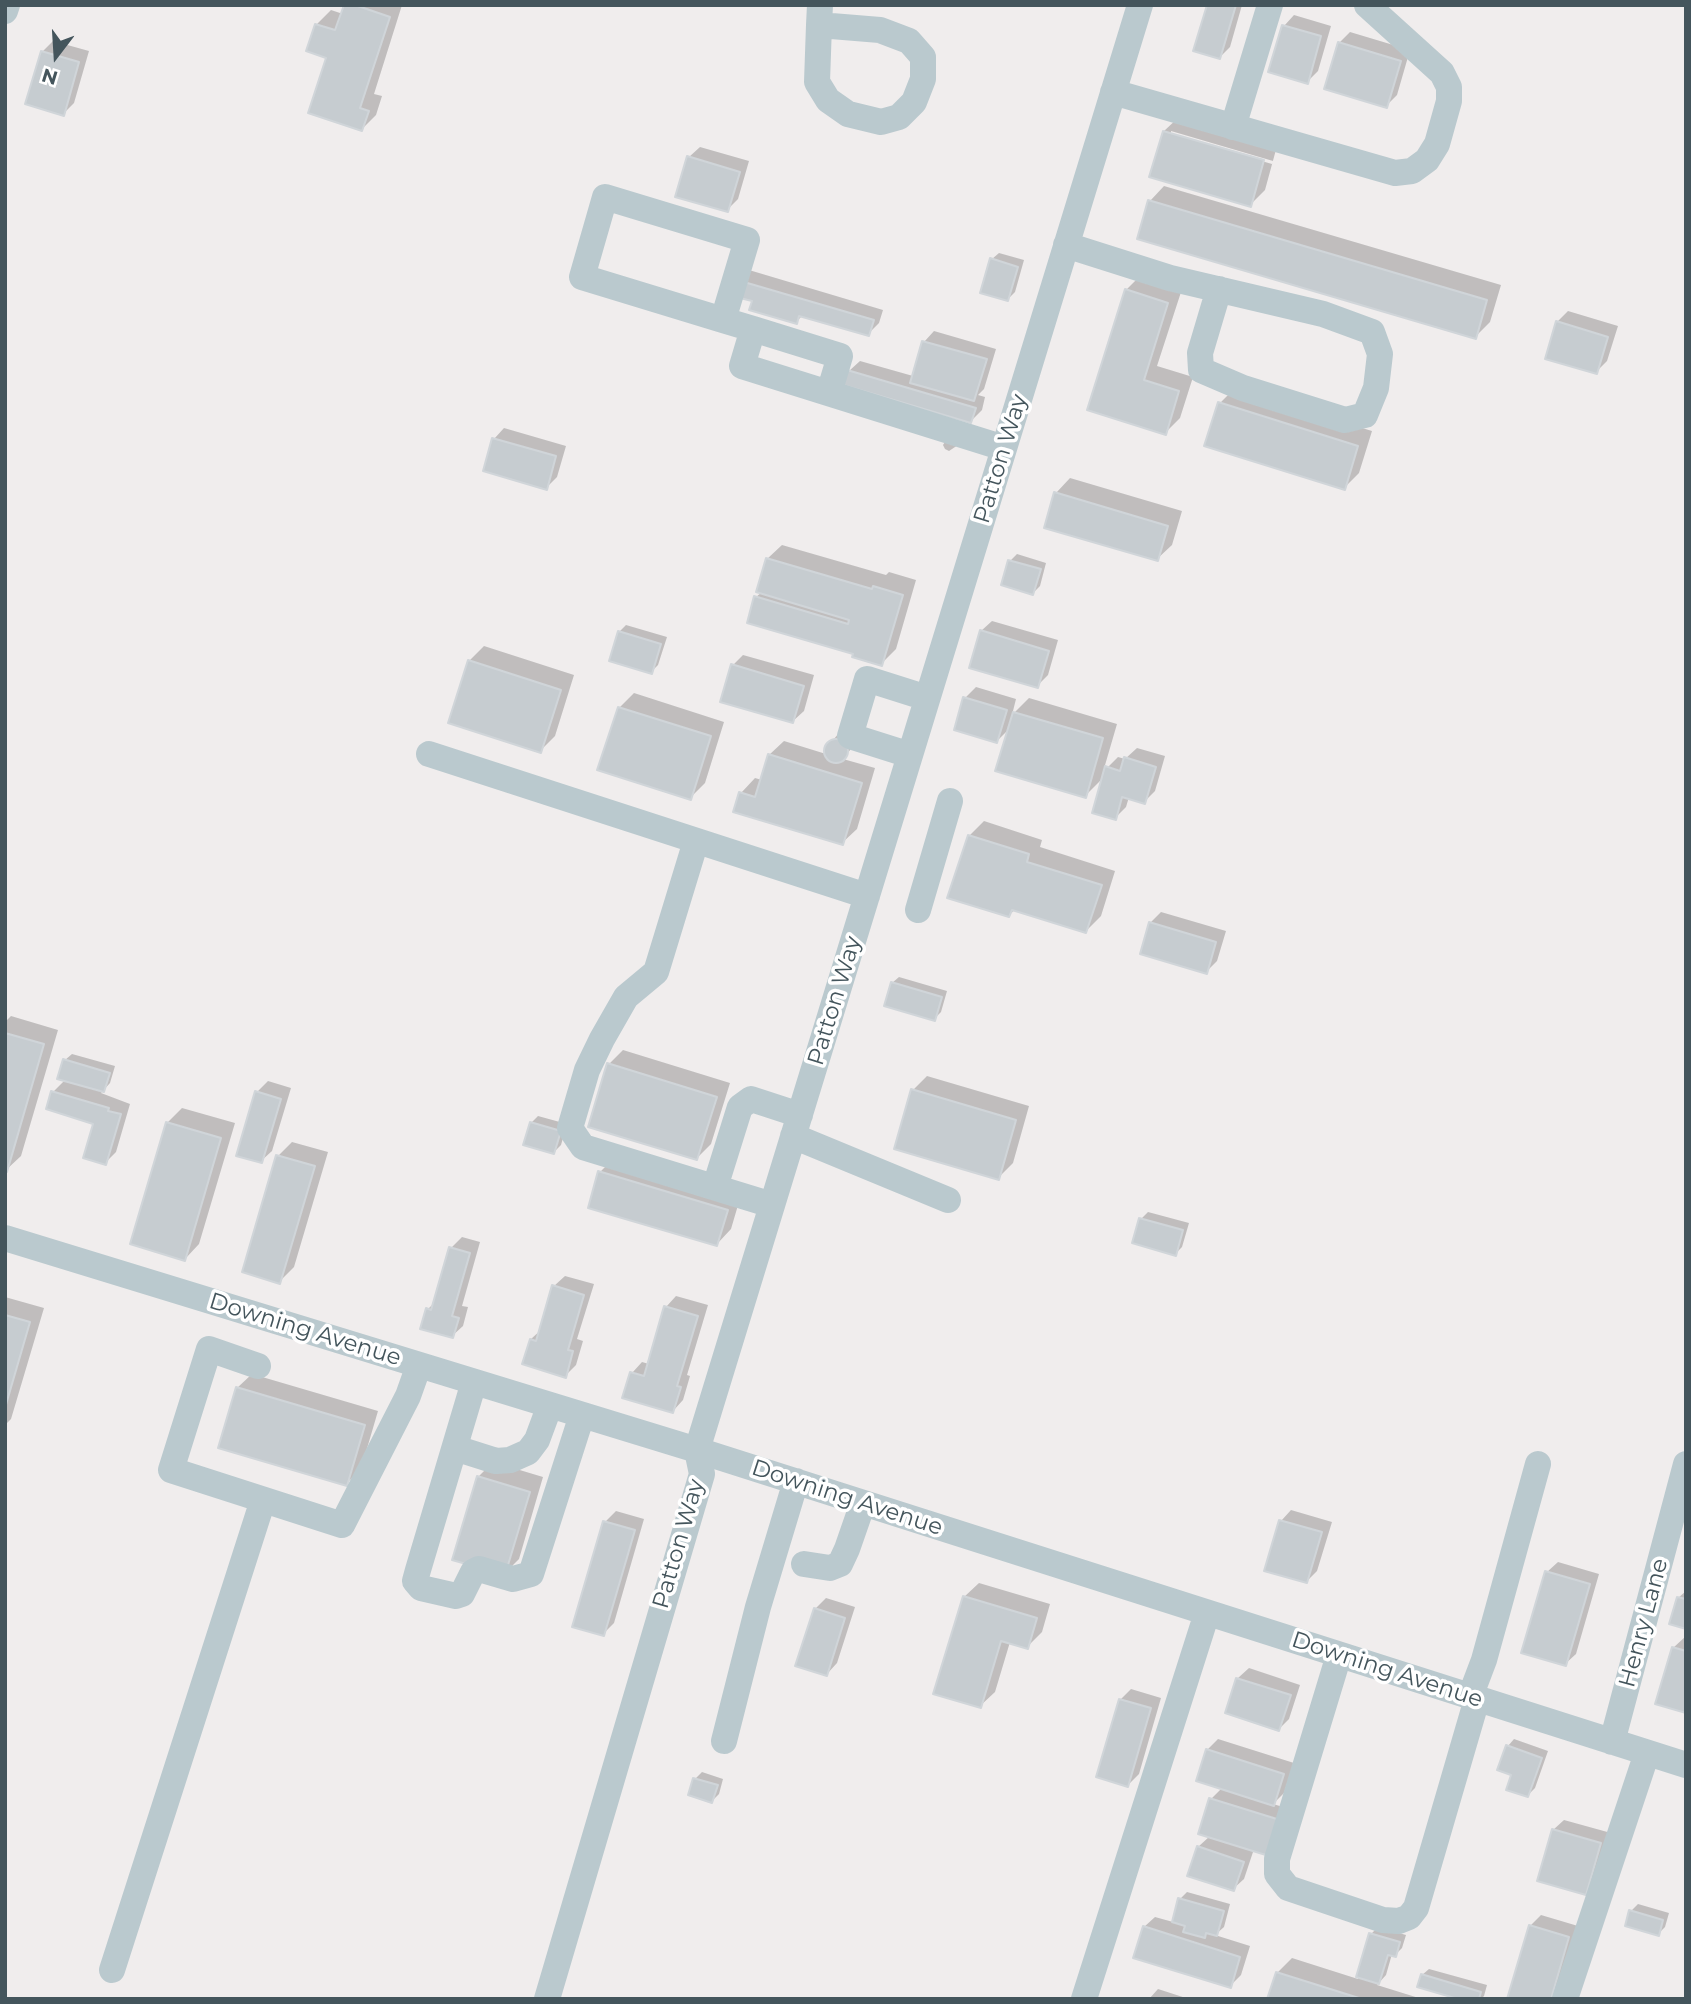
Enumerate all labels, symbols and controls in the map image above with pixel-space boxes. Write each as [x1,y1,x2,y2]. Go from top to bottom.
north arrow [21,21,91,91]
text: N [39,63,60,90]
street label: Patton Way [968,391,1034,527]
street label: Patton Way [802,933,868,1069]
street label: Downing Avenue [206,1288,404,1372]
street label: Downing Avenue [748,1454,946,1542]
street label: Patton Way [647,1476,711,1612]
street label: Henry Lane [1614,1556,1674,1690]
street label: Downing Avenue [1288,1626,1486,1714]

